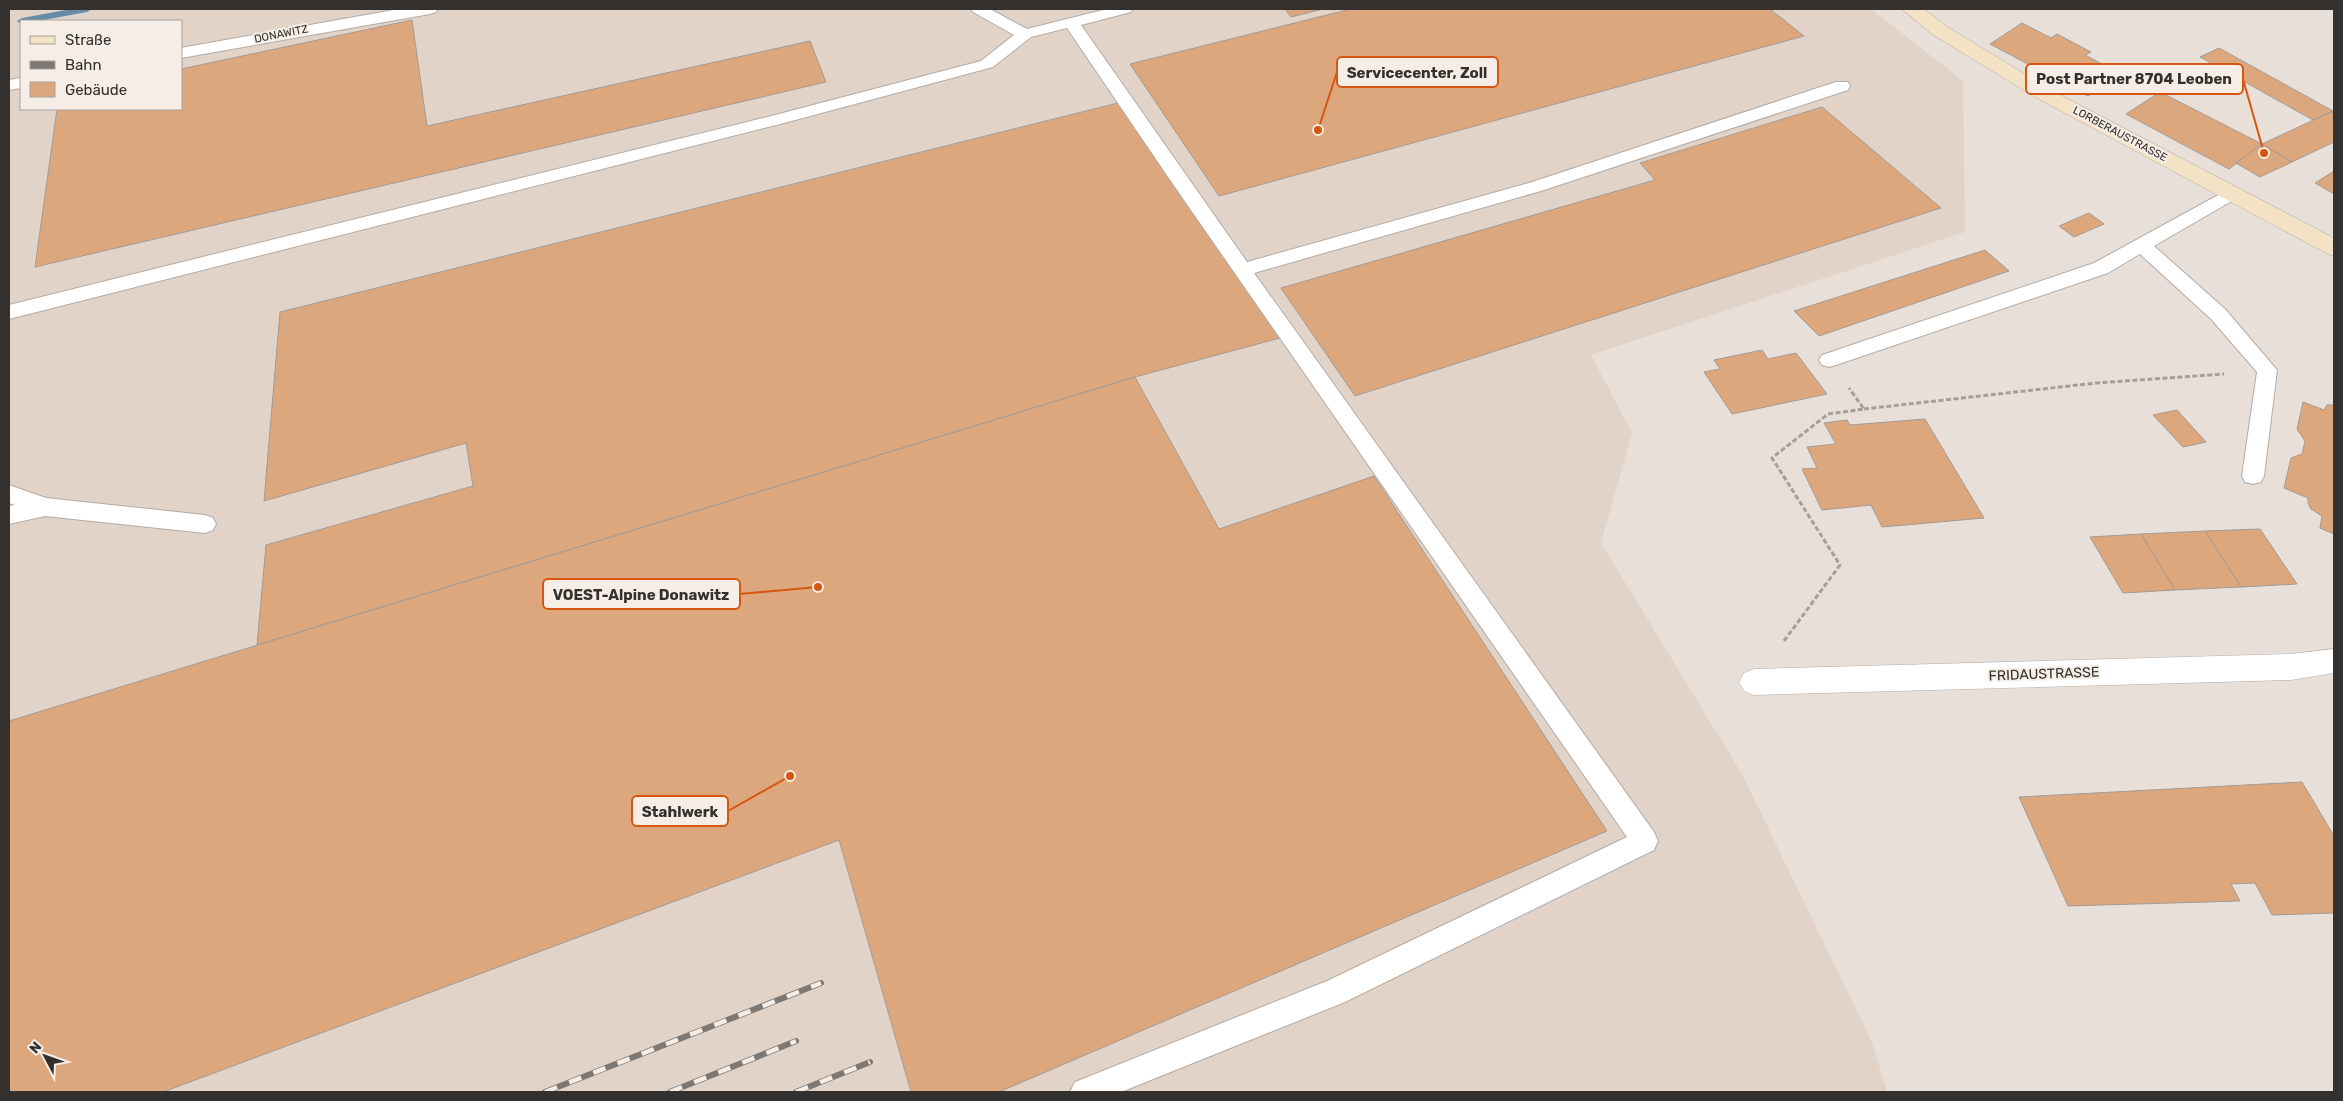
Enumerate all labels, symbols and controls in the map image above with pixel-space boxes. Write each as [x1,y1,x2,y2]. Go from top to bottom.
legend [20,20,182,110]
street label: DONAWITZ [253,22,309,46]
text: Straße [65,31,111,49]
text: Bahn [65,56,102,74]
callout: Servicecenter, Zoll [1337,57,1498,87]
text: Servicecenter, Zoll [1347,64,1487,82]
callout: Post Partner 8704 Leoben [2026,64,2243,94]
text: Post Partner 8704 Leoben [2036,70,2232,88]
text: Gebäude [65,81,127,99]
street label: LORBERAUSTRASSE [2071,104,2170,165]
callout: VOEST-Alpine Donawitz [543,579,740,609]
text: VOEST-Alpine Donawitz [553,586,729,604]
street label: FRIDAUSTRASSE [1988,664,2100,684]
callout: Stahlwerk [632,796,728,826]
text: Stahlwerk [642,803,719,821]
north arrow [20,1031,70,1081]
text: N [26,1038,45,1057]

